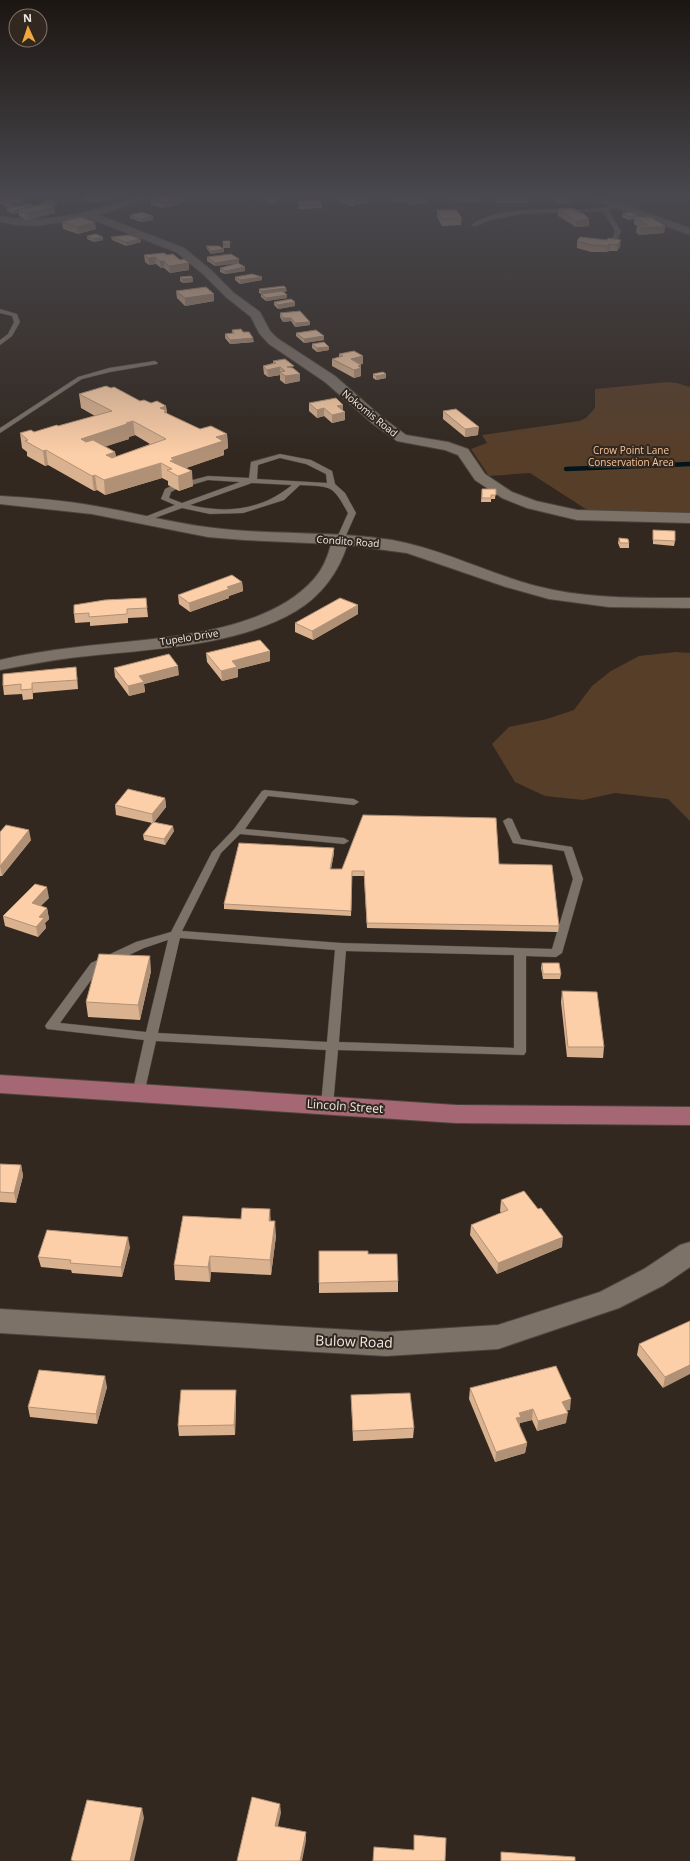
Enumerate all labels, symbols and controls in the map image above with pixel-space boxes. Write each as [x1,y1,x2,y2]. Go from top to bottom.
north arrow [8,8,48,48]
text: N [23,10,32,25]
street label: Nokomis Road [339,386,401,440]
park label: Crow Point Lane Conservation Area [588,443,674,469]
street label: Condito Road [316,532,380,550]
street label: Tupelo Drive [159,625,220,649]
street label: Lincoln Street [306,1095,384,1117]
street label: Bulow Road [315,1330,393,1352]

